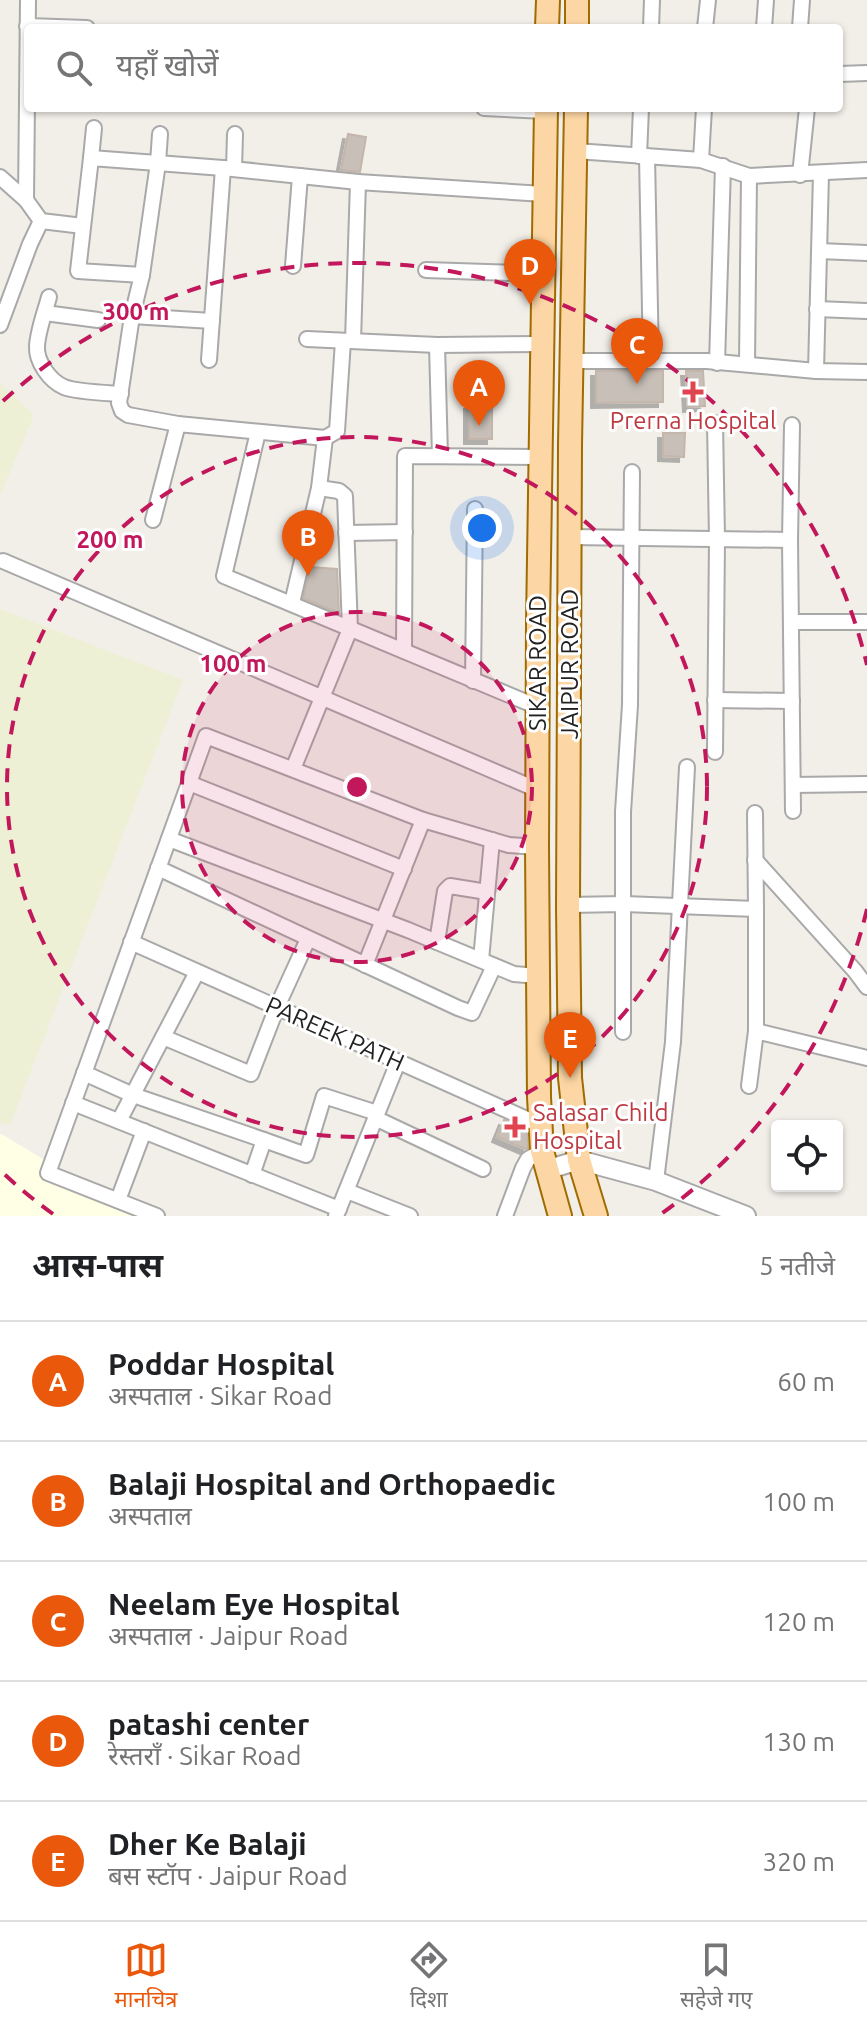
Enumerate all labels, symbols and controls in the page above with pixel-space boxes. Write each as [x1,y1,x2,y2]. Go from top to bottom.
search box [24,24,843,112]
icon: search [52,46,96,90]
text: यहाँ खोजें [116,48,219,82]
pin: D [504,239,556,305]
text: 300 m [103,298,169,325]
pin: C [611,318,663,384]
pin: A [453,360,505,426]
marker: Prerna Hospital [682,381,704,403]
place label: Prerna Hospital [610,407,776,434]
your location [462,508,502,548]
pin: B [282,510,334,576]
text: 200 m [77,526,143,553]
street label: JAIPUR ROAD [556,589,583,739]
street label: SIKAR ROAD [524,595,551,731]
text: 100 m [200,650,266,677]
centre of rings [343,773,371,801]
street label: PAREEK PATH [262,991,409,1076]
pin: E [544,1012,596,1078]
place label: Salasar Child Hospital [533,1099,669,1154]
marker: Salasar Child Hospital [504,1116,526,1138]
map controls [771,1120,843,1192]
button: locate [771,1120,843,1192]
text: आस-पास [32,1245,163,1283]
text: 5 नतीजे [759,1251,835,1280]
text: Poddar Hospital [108,1347,334,1381]
text: A [49,1367,67,1396]
text: 60 m [777,1367,835,1396]
text: अस्पताल · Sikar Road [108,1381,332,1410]
text: Balaji Hospital and Orthopaedic [108,1467,555,1501]
text: B [49,1487,67,1516]
text: 100 m [763,1487,835,1516]
text: अस्पताल [108,1501,192,1530]
text: Neelam Eye Hospital [108,1587,400,1621]
text: C [50,1607,66,1636]
text: 120 m [763,1607,835,1636]
text: अस्पताल · Jaipur Road [108,1621,349,1650]
text: patashi center [108,1707,309,1741]
text: D [49,1727,67,1756]
text: 130 m [763,1727,835,1756]
text: रेस्तराँ · Sikar Road [108,1741,301,1770]
text: Dher Ke Balaji [108,1827,307,1861]
text: E [50,1847,66,1876]
text: 320 m [763,1847,835,1876]
text: बस स्टॉप · Jaipur Road [108,1861,348,1890]
tab: मानचित्र [115,1938,177,2016]
tab: दिशा [407,1938,451,2016]
tab: सहेजे गए [680,1938,752,2016]

